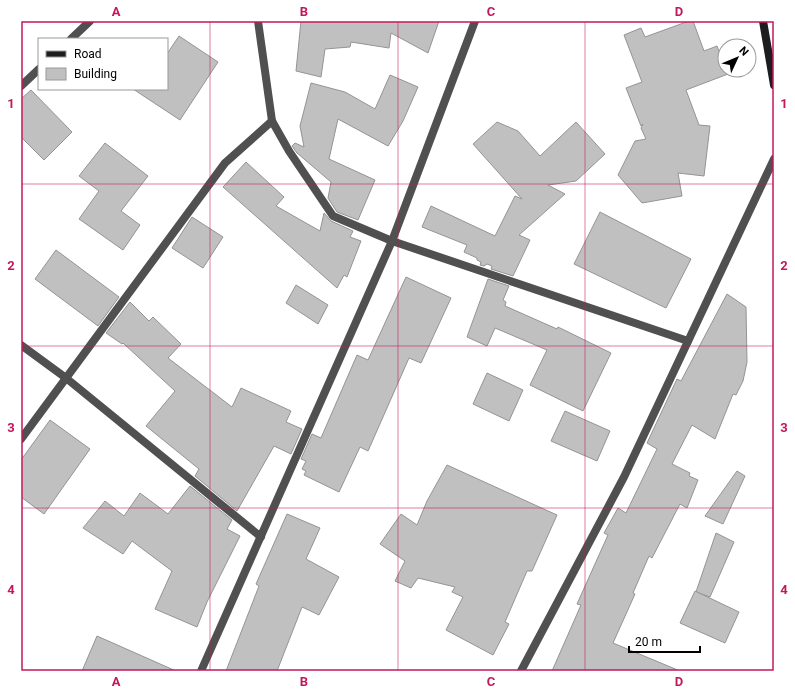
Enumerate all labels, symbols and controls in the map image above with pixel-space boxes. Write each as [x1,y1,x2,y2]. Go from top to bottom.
text: A [112,4,121,19]
text: B [300,4,308,19]
text: C [487,4,496,19]
text: D [675,4,683,19]
legend [38,38,168,90]
north arrow [717,38,757,78]
text: N [736,44,751,59]
text: Road [74,47,102,61]
text: Building [74,67,117,81]
text: 1 [7,96,15,111]
text: 1 [780,96,788,111]
text: 2 [7,258,15,273]
text: 2 [780,258,788,273]
text: 3 [7,420,15,435]
text: 3 [780,420,788,435]
text: 4 [7,582,15,597]
text: 4 [780,582,788,597]
scale bar [629,628,700,654]
text: 20 m [635,635,662,649]
text: A [112,674,121,689]
text: B [300,674,308,689]
text: C [487,674,496,689]
text: D [675,674,683,689]

